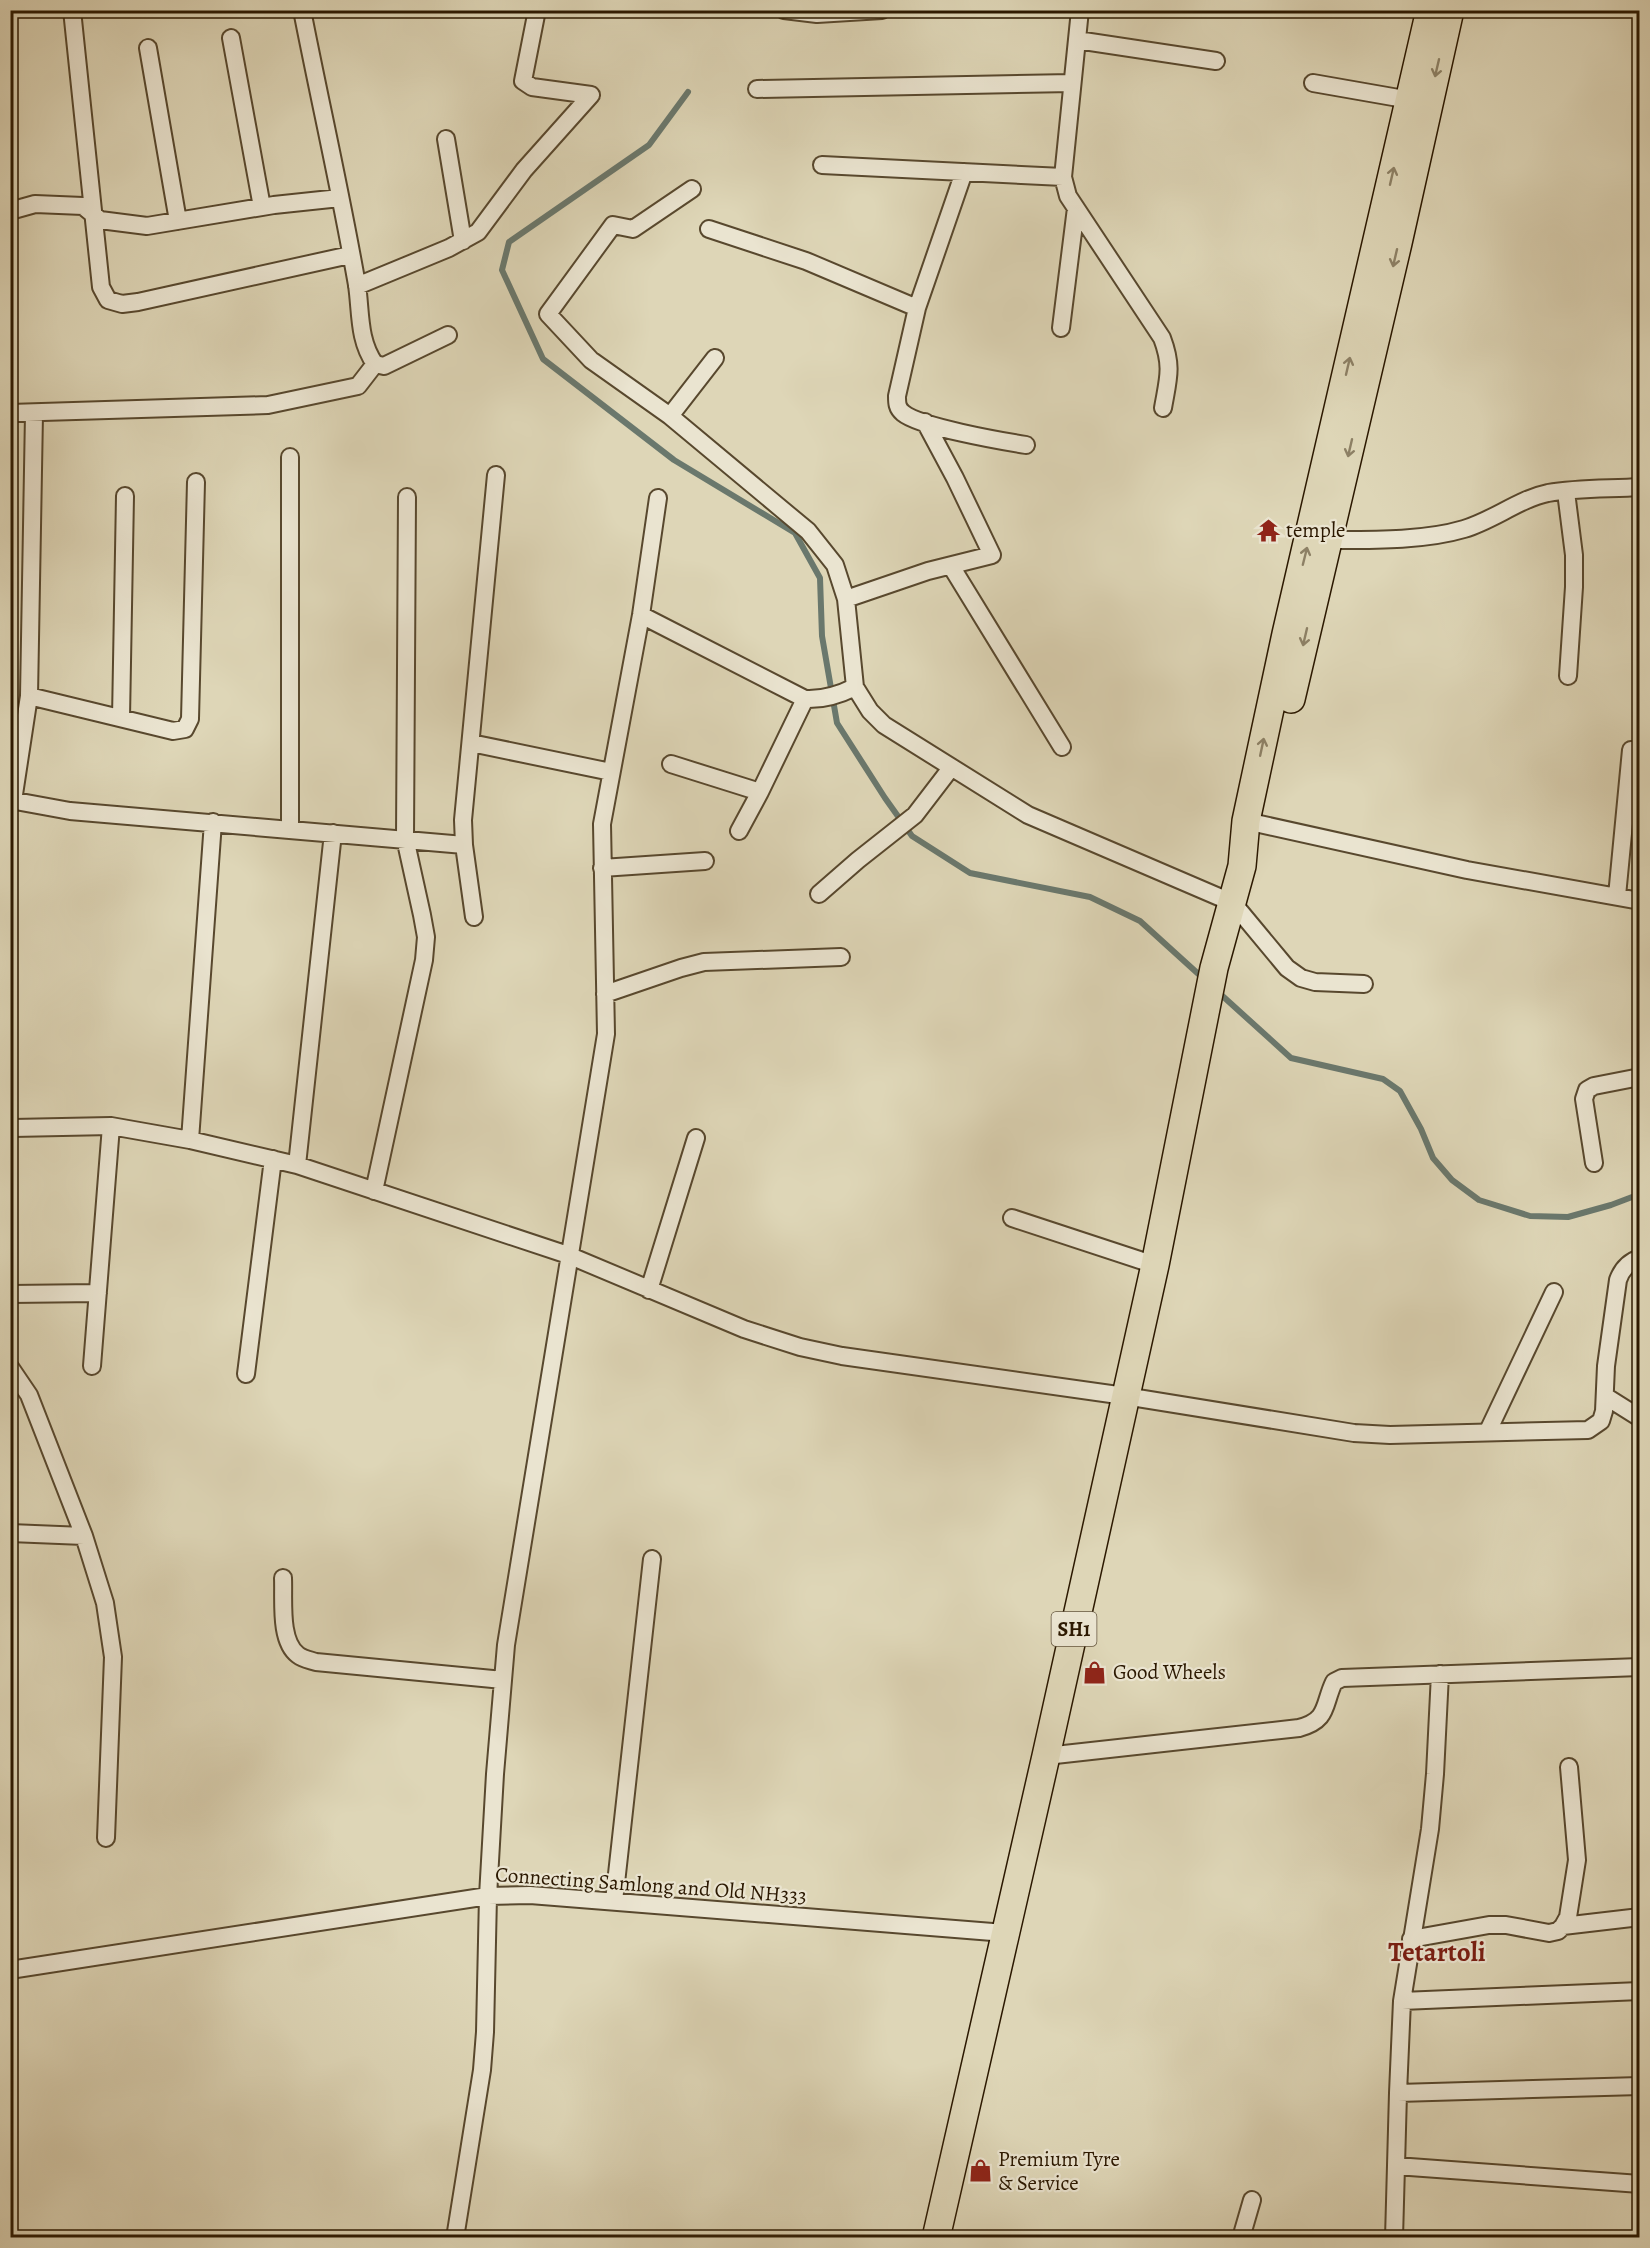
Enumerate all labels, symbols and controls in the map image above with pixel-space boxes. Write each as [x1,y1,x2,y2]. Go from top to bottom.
one-way arrow [1431,58,1443,77]
one-way arrow [1387,167,1398,187]
one-way arrow [1388,248,1400,267]
one-way arrow [1343,357,1354,377]
one-way arrow [1344,437,1355,457]
place label: temple [1286,516,1345,544]
temple icon: temple [1255,517,1281,543]
one-way arrow [1299,547,1311,566]
one-way arrow [1299,628,1311,647]
one-way arrow [1257,737,1268,757]
road number: SH1 [1052,1612,1096,1646]
place label: Good Wheels [1113,1658,1226,1686]
shop icon: Good Wheels [1082,1659,1108,1685]
street label: Connecting Samlong and Old NH333 [494,1860,808,1910]
district label: Tetartoli [1388,1934,1486,1970]
place label: Premium Tyre & Service [998,2145,1120,2197]
shop icon: Premium Tyre & Service [967,2158,993,2184]

